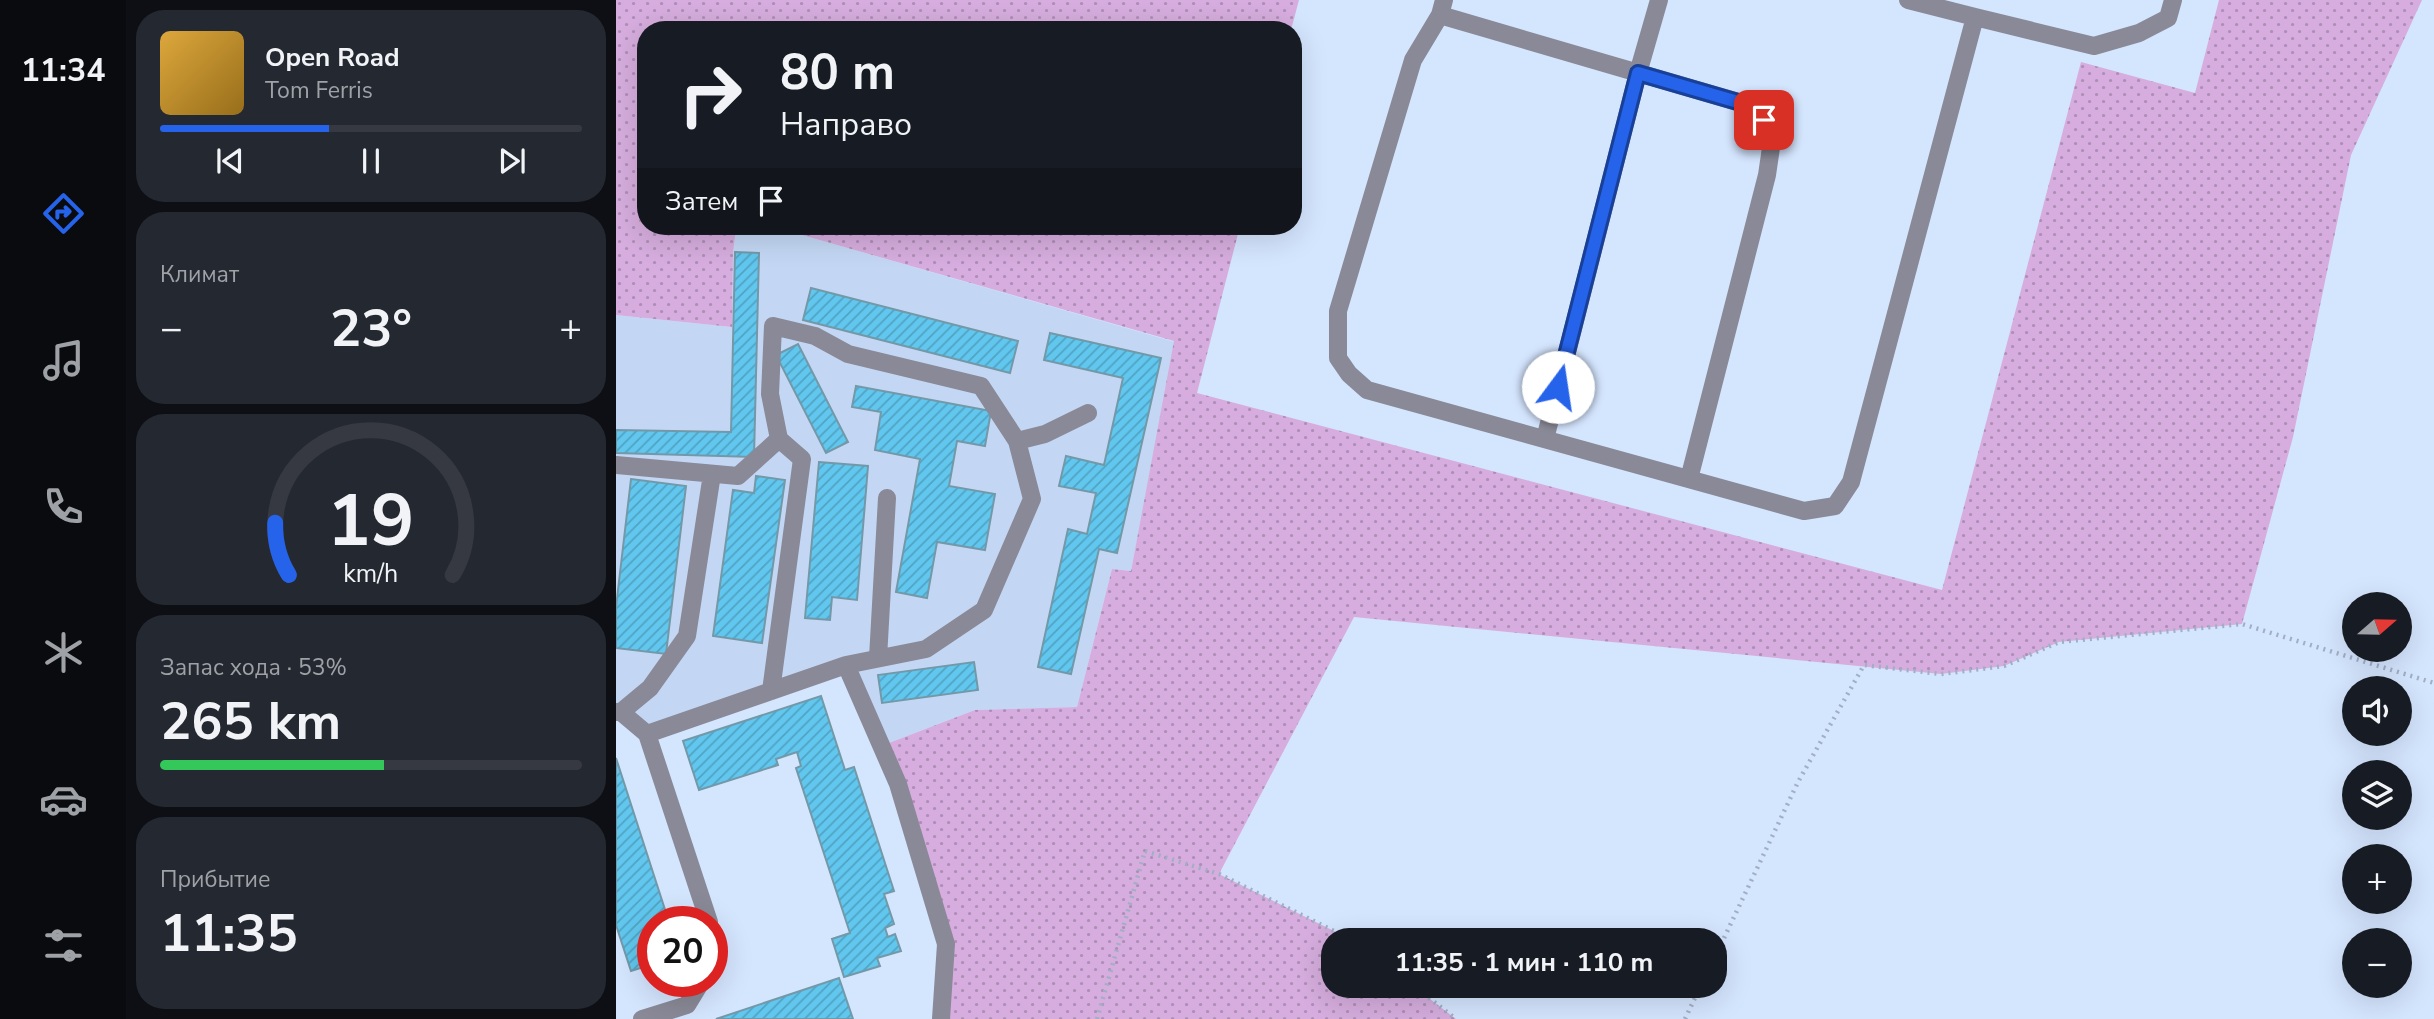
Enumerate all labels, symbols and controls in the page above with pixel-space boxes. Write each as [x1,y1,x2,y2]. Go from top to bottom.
text: 80 m [780,39,895,106]
text: Open Road [265,40,400,75]
text: 11:34 [21,49,105,92]
icon: right [665,49,756,140]
text: Tom Ferris [265,75,373,106]
pin [1734,90,1794,150]
icon: arrive [1745,101,1783,139]
text: Направо [780,103,912,146]
icon: previous [211,142,249,180]
icon: pause [352,142,390,180]
icon: next [493,142,531,180]
icon: arrive [752,182,790,220]
text: Затем [665,184,738,219]
icon: directions [39,189,88,238]
text: Климат [160,259,239,290]
text: 23° [330,293,412,364]
text: − [160,303,183,354]
text: + [559,303,582,354]
icon: music [39,336,88,385]
position arrow [1521,350,1595,424]
text: 19 [327,472,415,572]
icon: phone [39,482,88,531]
text: km/h [343,557,399,591]
north arrow [2342,592,2412,662]
map controls [2342,592,2412,998]
icon: climate [39,628,88,677]
text: Запас хода · 53% [160,652,347,683]
button: sound [2342,676,2412,746]
text: 265 km [160,686,341,757]
button: layers [2342,760,2412,830]
icon: car [39,775,88,824]
button: + [2342,844,2412,914]
text: Прибытие [160,864,270,895]
text: 11:35 [160,898,298,969]
speed limit sign: 20 [637,906,728,997]
icon: filters [39,921,88,970]
button: − [2342,928,2412,998]
text: 11:35 · 1 мин · 110 m [1395,945,1653,980]

